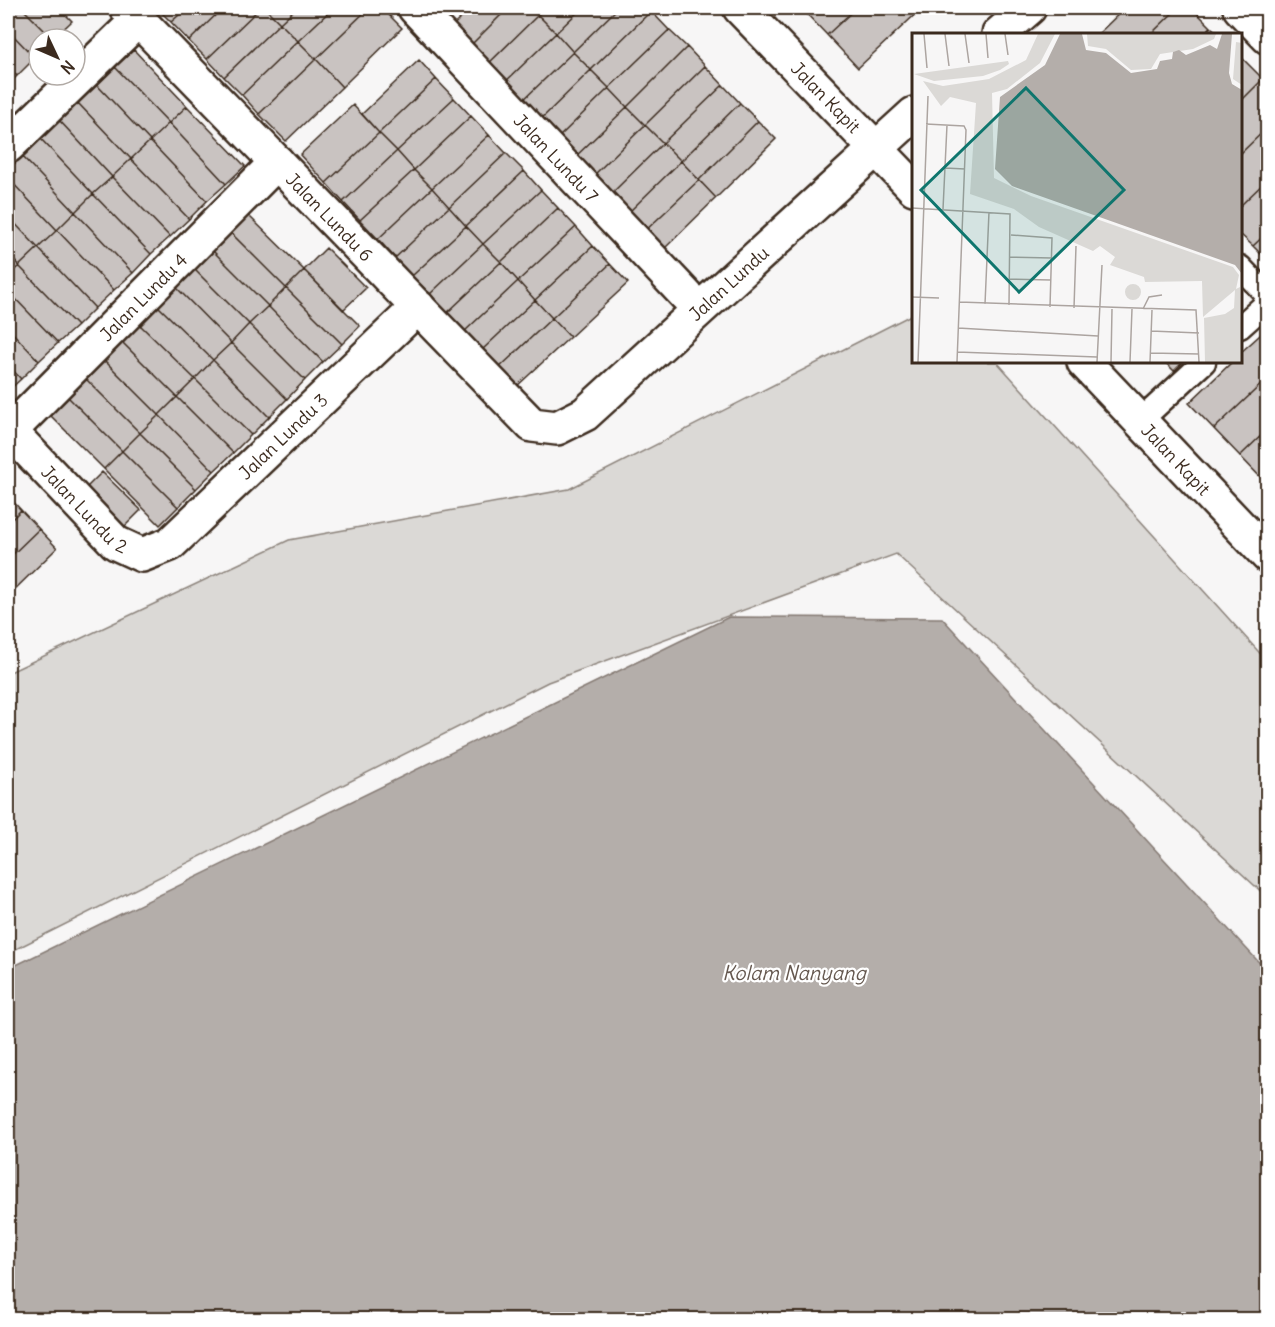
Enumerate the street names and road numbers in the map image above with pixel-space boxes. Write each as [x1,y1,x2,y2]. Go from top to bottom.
street label: Jalan Kapit [787,57,866,138]
street label: Jalan Lundu 7 [509,109,604,207]
street label: Jalan Lundu 6 [282,168,378,266]
street label: Jalan Lundu [684,241,773,325]
street label: Jalan Lundu 4 [95,248,192,346]
street label: Jalan Lundu 3 [234,388,332,484]
street label: Jalan Kapit [1137,419,1216,500]
street label: Jalan Lundu 2 [37,460,131,558]

